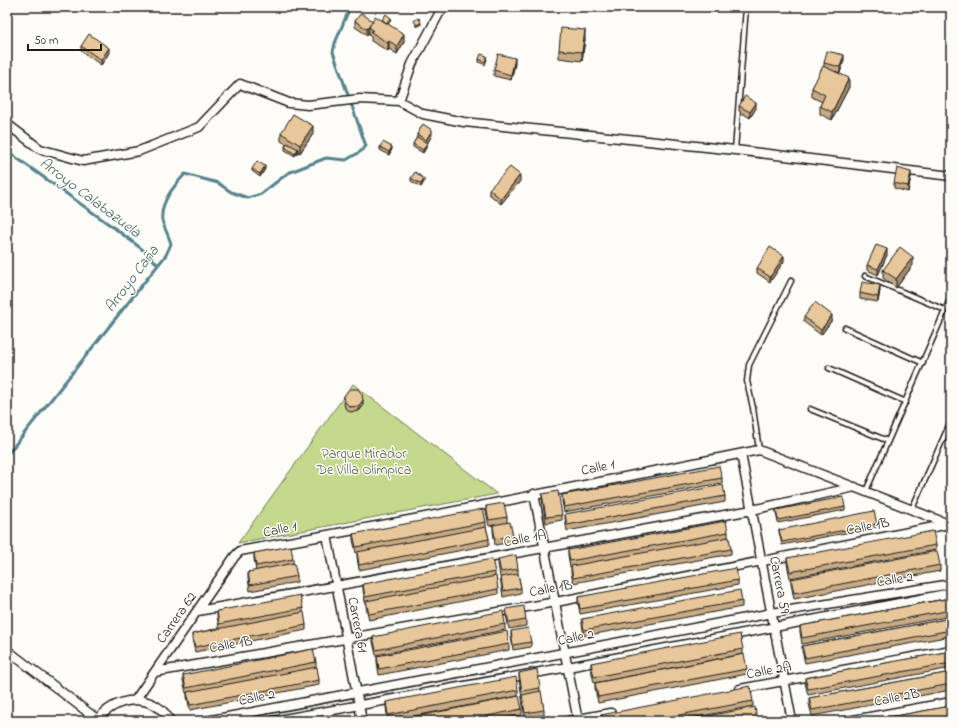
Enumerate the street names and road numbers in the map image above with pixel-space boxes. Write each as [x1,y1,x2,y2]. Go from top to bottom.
street label: Calle 1 [579,454,617,482]
street label: Calle 1B [845,513,891,541]
street label: Calle 1 [261,516,299,544]
street label: Calle 1A [502,525,548,553]
street label: Carrera 59 [763,555,795,616]
street label: Calle 2 [875,567,915,593]
street label: Calle 1B [528,575,574,603]
street label: Carrera 62 [152,588,202,648]
street label: Carrera 61 [341,595,373,655]
street label: Calle 2 [556,624,596,652]
street label: Calle 1B [208,631,254,659]
street label: Calle 2A [745,657,793,685]
street label: Calle 2B [872,683,922,713]
street label: Calle 2 [237,684,277,712]

